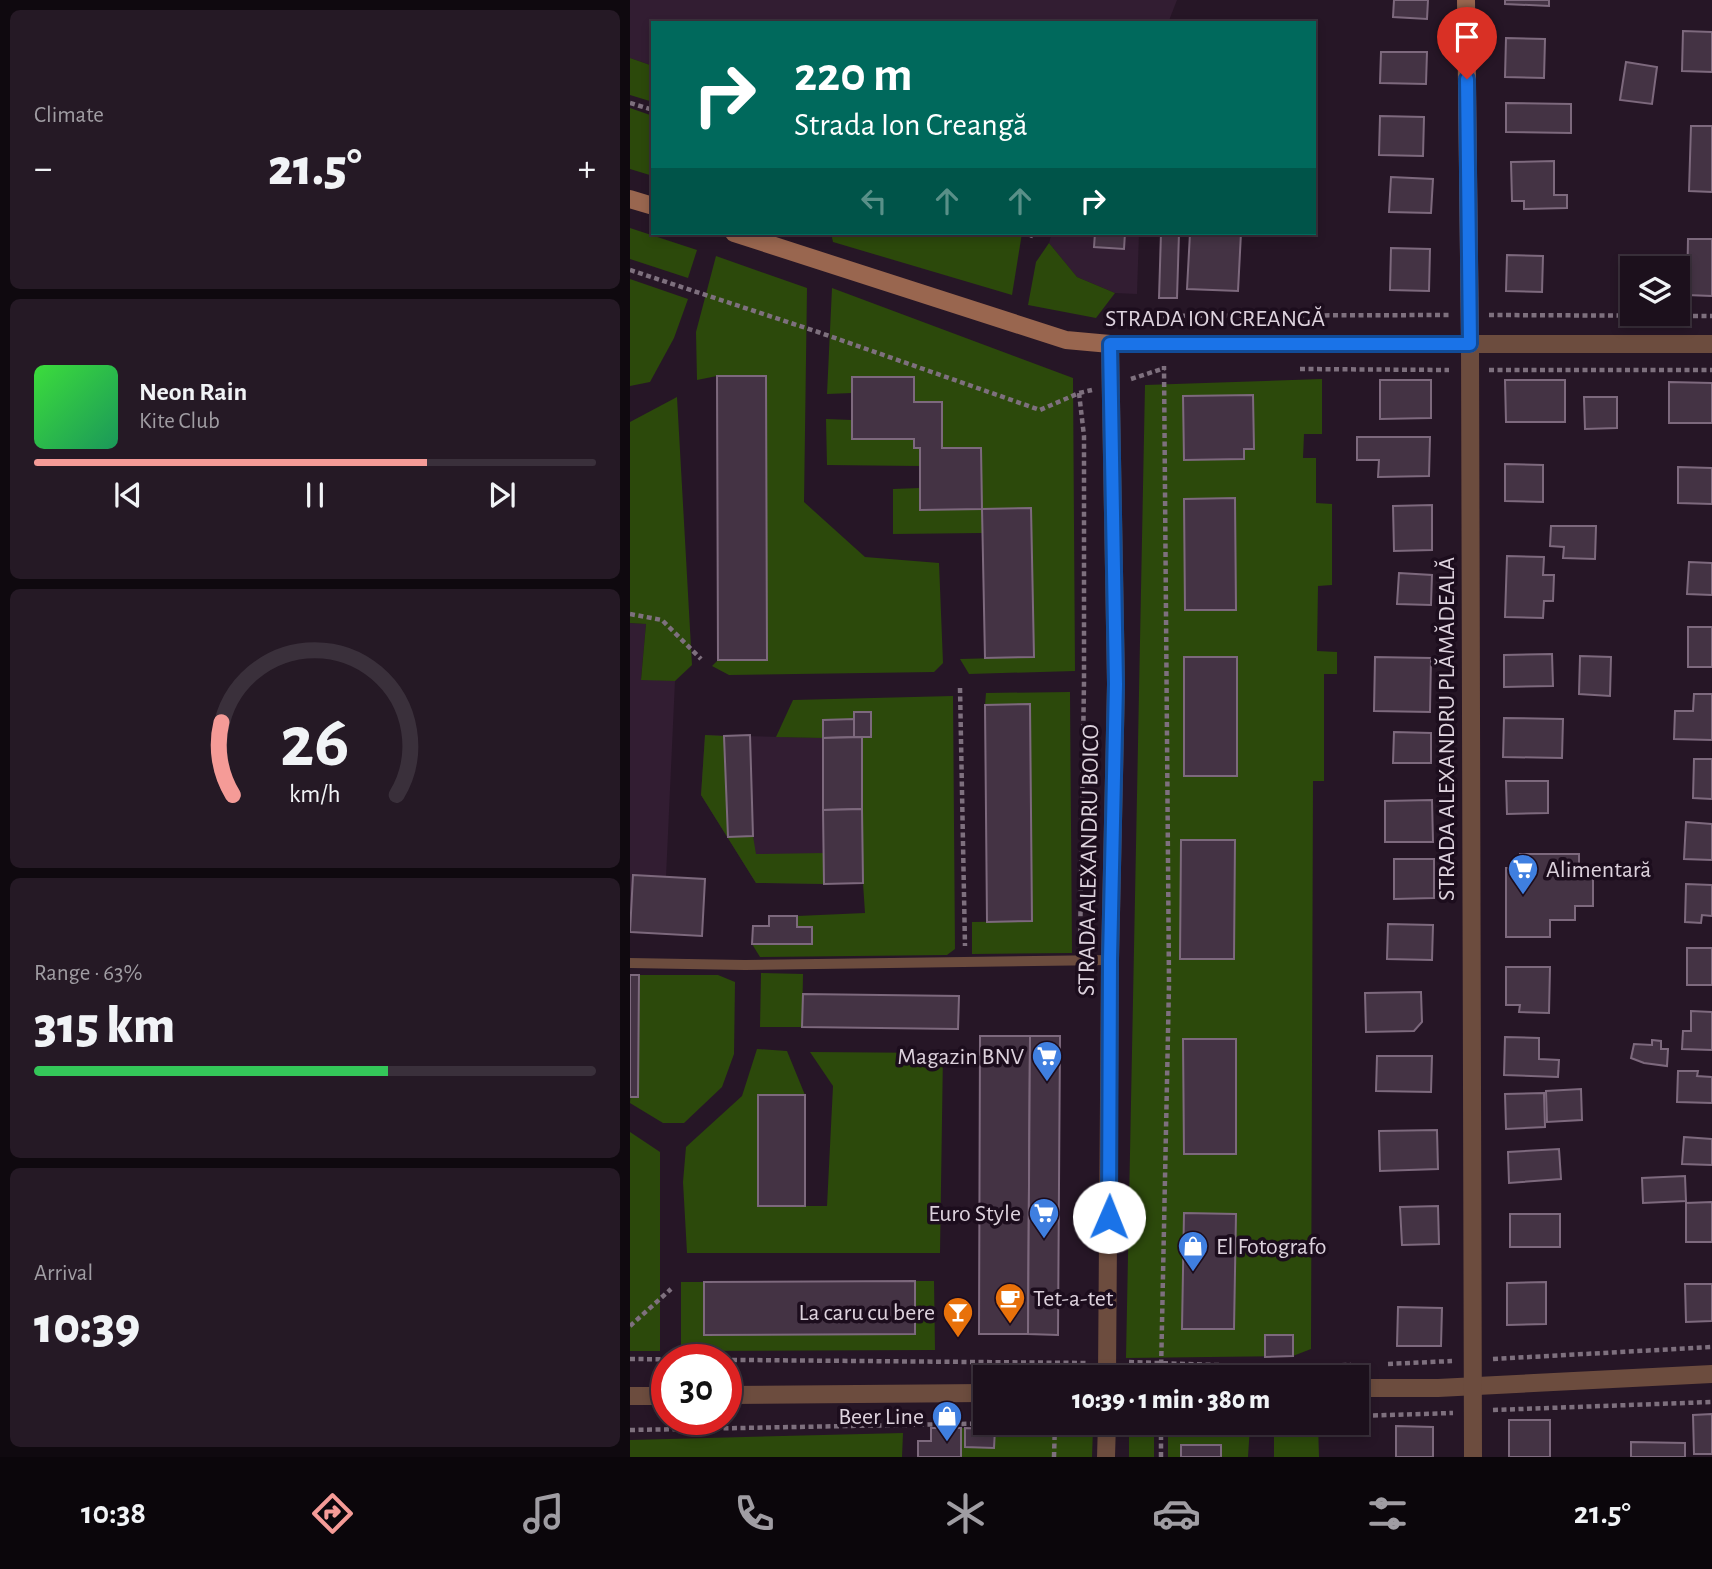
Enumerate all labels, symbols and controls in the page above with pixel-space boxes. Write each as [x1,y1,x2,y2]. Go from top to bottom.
pin [1437,7,1497,79]
icon: arrive [1448,18,1486,56]
icon: right [679,49,770,140]
text: 220 m [794,51,913,100]
text: Climate [34,104,104,127]
text: Strada Ion Creangă [794,109,1028,141]
text: 21.5° [268,142,362,194]
text: − [34,150,52,188]
text: + [578,150,596,188]
icon: left [855,182,893,220]
icon: ahead [928,182,966,220]
icon: ahead [1001,182,1039,220]
icon: right [1074,182,1112,220]
map controls [1620,256,1690,326]
button: layers [1620,256,1690,326]
street label: STRADA ION CREANGĂ [1105,306,1325,331]
text: Neon Rain [139,379,247,405]
text: Kite Club [139,410,220,433]
icon: previous [109,476,147,514]
icon: pause [296,476,334,514]
icon: next [483,476,521,514]
street label: STRADA ALEXANDRU PLĂMĂDEALĂ [1434,557,1459,901]
text: 26 [280,707,350,780]
street label: STRADA ALEXANDRU BOICO [1075,724,1103,996]
text: km/h [289,781,341,806]
supermarket icon: Alimentară [1506,852,1540,896]
place label: Alimentară [1546,858,1651,882]
text: Range · 63% [34,962,142,985]
text: 315 km [34,1000,175,1052]
supermarket icon: Magazin BNV [1030,1039,1064,1083]
place label: Magazin BNV [897,1045,1024,1069]
position arrow [1072,1180,1146,1254]
supermarket icon: Euro Style [1027,1196,1061,1240]
place label: Euro Style [928,1202,1021,1226]
shop icon: El Fotografo [1176,1229,1210,1273]
place label: El Fotografo [1216,1235,1327,1259]
text: Arrival [34,1262,93,1285]
cafe icon: Tet-a-tet [993,1281,1027,1325]
place label: Tet-a-tet [1033,1287,1114,1311]
bar icon: La caru cu bere [941,1295,975,1339]
text: 10:39 [34,1300,140,1352]
place label: La caru cu bere [799,1301,935,1325]
speed limit sign: 30 [651,1344,742,1435]
text: 10:39 · 1 min · 380 m [1072,1387,1270,1413]
shop icon: Beer Line [930,1399,964,1443]
place label: Beer Line [838,1405,924,1429]
icon: directions [308,1489,357,1538]
icon: music [519,1489,568,1538]
icon: phone [730,1489,779,1538]
icon: climate [941,1489,990,1538]
icon: car [1152,1489,1201,1538]
icon: filters [1363,1489,1412,1538]
text: 10:38 [81,1497,146,1529]
text: 21.5° [1574,1497,1631,1529]

